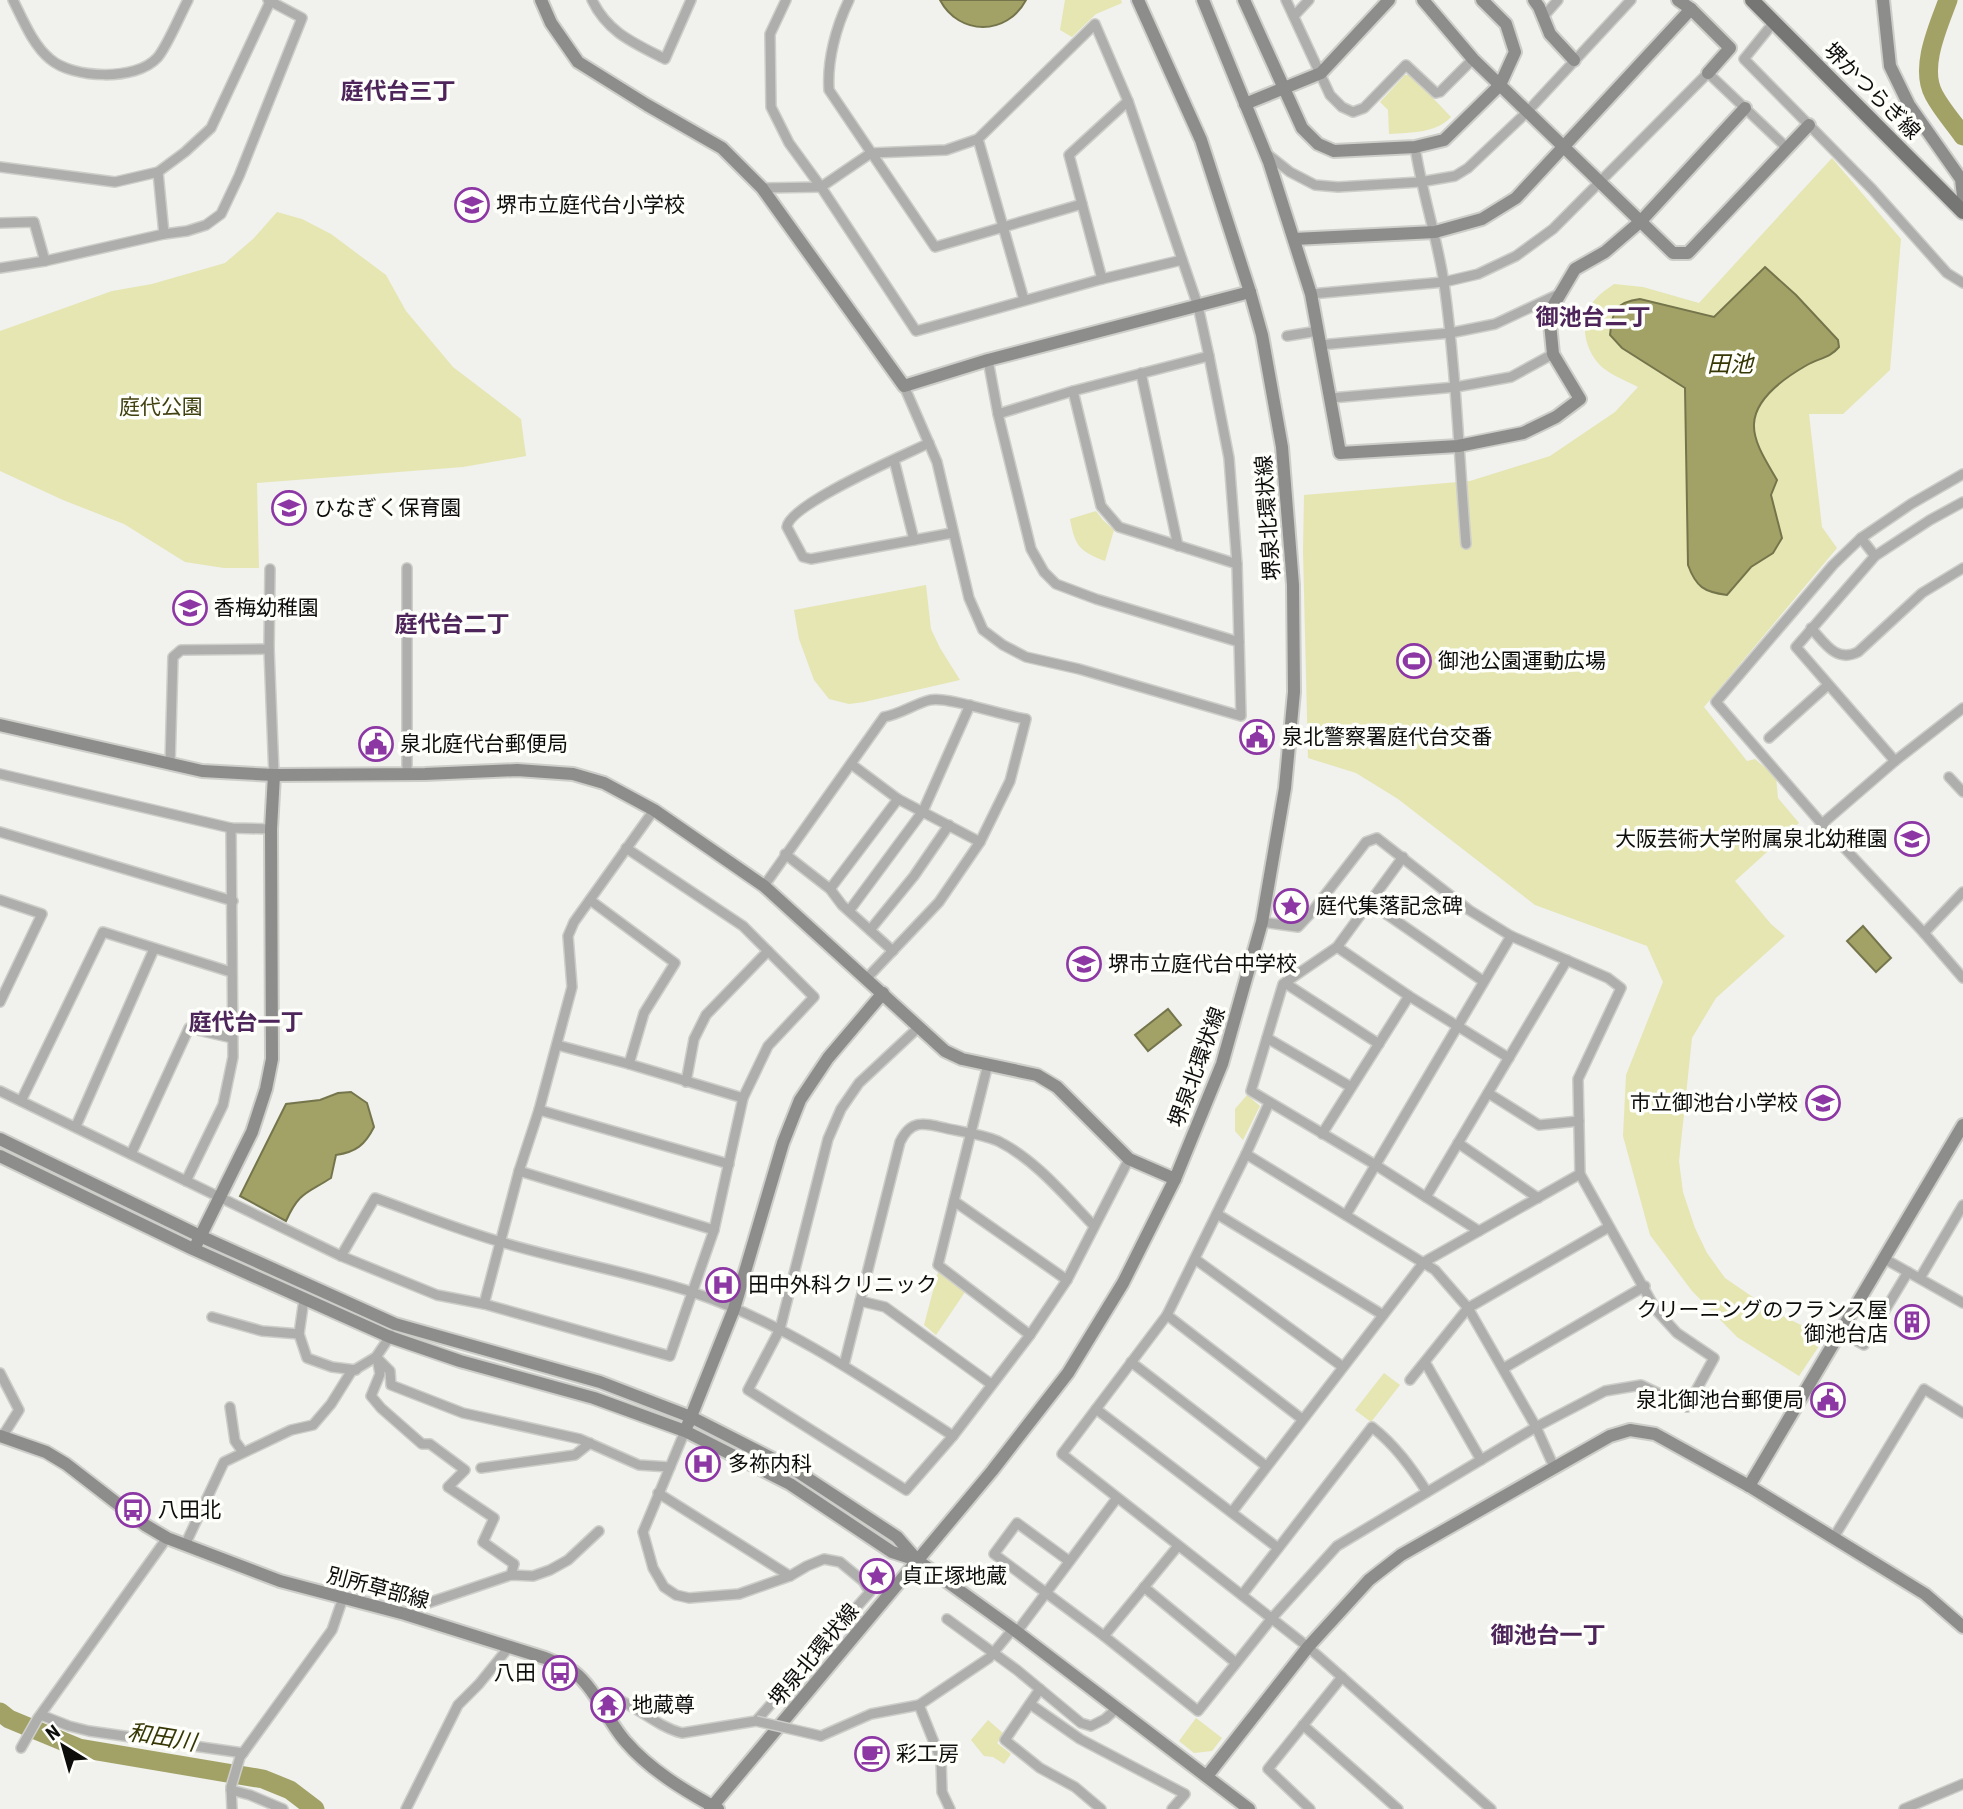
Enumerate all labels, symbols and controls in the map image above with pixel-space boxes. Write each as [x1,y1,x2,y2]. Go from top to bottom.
street label: 堺かつらぎ線 [1819,38,1925,144]
district label: 庭代台三丁 [341,78,456,105]
school or university icon: 堺市立庭代台小学校 [453,186,491,224]
place label: 堺市立庭代台小学校 [496,193,685,217]
district label: 御池台二丁 [1536,304,1651,331]
water label: 田池 [1707,351,1755,378]
park label: 庭代公園 [119,395,203,419]
street label: 堺泉北環状線 [1252,454,1284,582]
school or university icon: ひなぎく保育園 [270,489,308,527]
place label: ひなぎく保育園 [314,496,461,520]
school or university icon: 香梅幼稚園 [171,589,209,627]
place label: 香梅幼稚園 [214,596,319,620]
district label: 庭代台二丁 [395,611,510,638]
sports icon: 御池公園運動広場 [1395,642,1433,680]
place label: 御池公園運動広場 [1438,649,1606,673]
public building icon: 泉北警察署庭代台交番 [1238,718,1276,756]
public building icon: 泉北庭代台郵便局 [357,725,395,763]
place label: 泉北警察署庭代台交番 [1282,725,1492,749]
place label: 泉北庭代台郵便局 [400,732,568,756]
school or university icon: 大阪芸術大学附属泉北幼稚園 [1893,820,1931,858]
place label: 大阪芸術大学附属泉北幼稚園 [1615,827,1888,851]
place icon: 庭代集落記念碑 [1272,887,1310,925]
place label: 庭代集落記念碑 [1316,894,1463,918]
school or university icon: 堺市立庭代台中学校 [1065,945,1103,983]
place label: 堺市立庭代台中学校 [1108,952,1297,976]
street label: 堺泉北環状線 [1164,1004,1230,1130]
district label: 庭代台一丁 [189,1009,304,1036]
school or university icon: 市立御池台小学校 [1804,1084,1842,1122]
place label: 市立御池台小学校 [1630,1091,1798,1115]
hospital icon: 田中外科クリニック [704,1266,742,1304]
place label: 田中外科クリニック [748,1273,937,1297]
place label: クリーニングのフランス屋 御池台店 [1636,1298,1888,1346]
building icon: クリーニングのフランス屋 御池台店 [1893,1303,1931,1341]
public building icon: 泉北御池台郵便局 [1809,1381,1847,1419]
place label: 泉北御池台郵便局 [1636,1388,1804,1412]
hospital icon: 多祢内科 [684,1445,722,1483]
place label: 多祢内科 [728,1452,812,1476]
bus stop icon: 八田北 [114,1491,152,1529]
place label: 八田北 [158,1498,221,1522]
place icon: 貞正塚地蔵 [858,1557,896,1595]
street label: 別所草部線 [324,1563,432,1613]
place label: 貞正塚地蔵 [902,1564,1007,1588]
street label: 堺泉北環状線 [764,1599,864,1711]
district label: 御池台一丁 [1491,1622,1606,1649]
bus stop icon: 八田 [541,1654,579,1692]
place label: 八田 [494,1661,536,1685]
temple icon: 地蔵尊 [589,1686,627,1724]
place label: 地蔵尊 [632,1693,695,1717]
north arrow [28,1711,98,1781]
water label: 和田川 [126,1719,201,1757]
text: N [42,1720,65,1746]
cafe icon: 彩工房 [853,1735,891,1773]
place label: 彩工房 [896,1742,959,1766]

